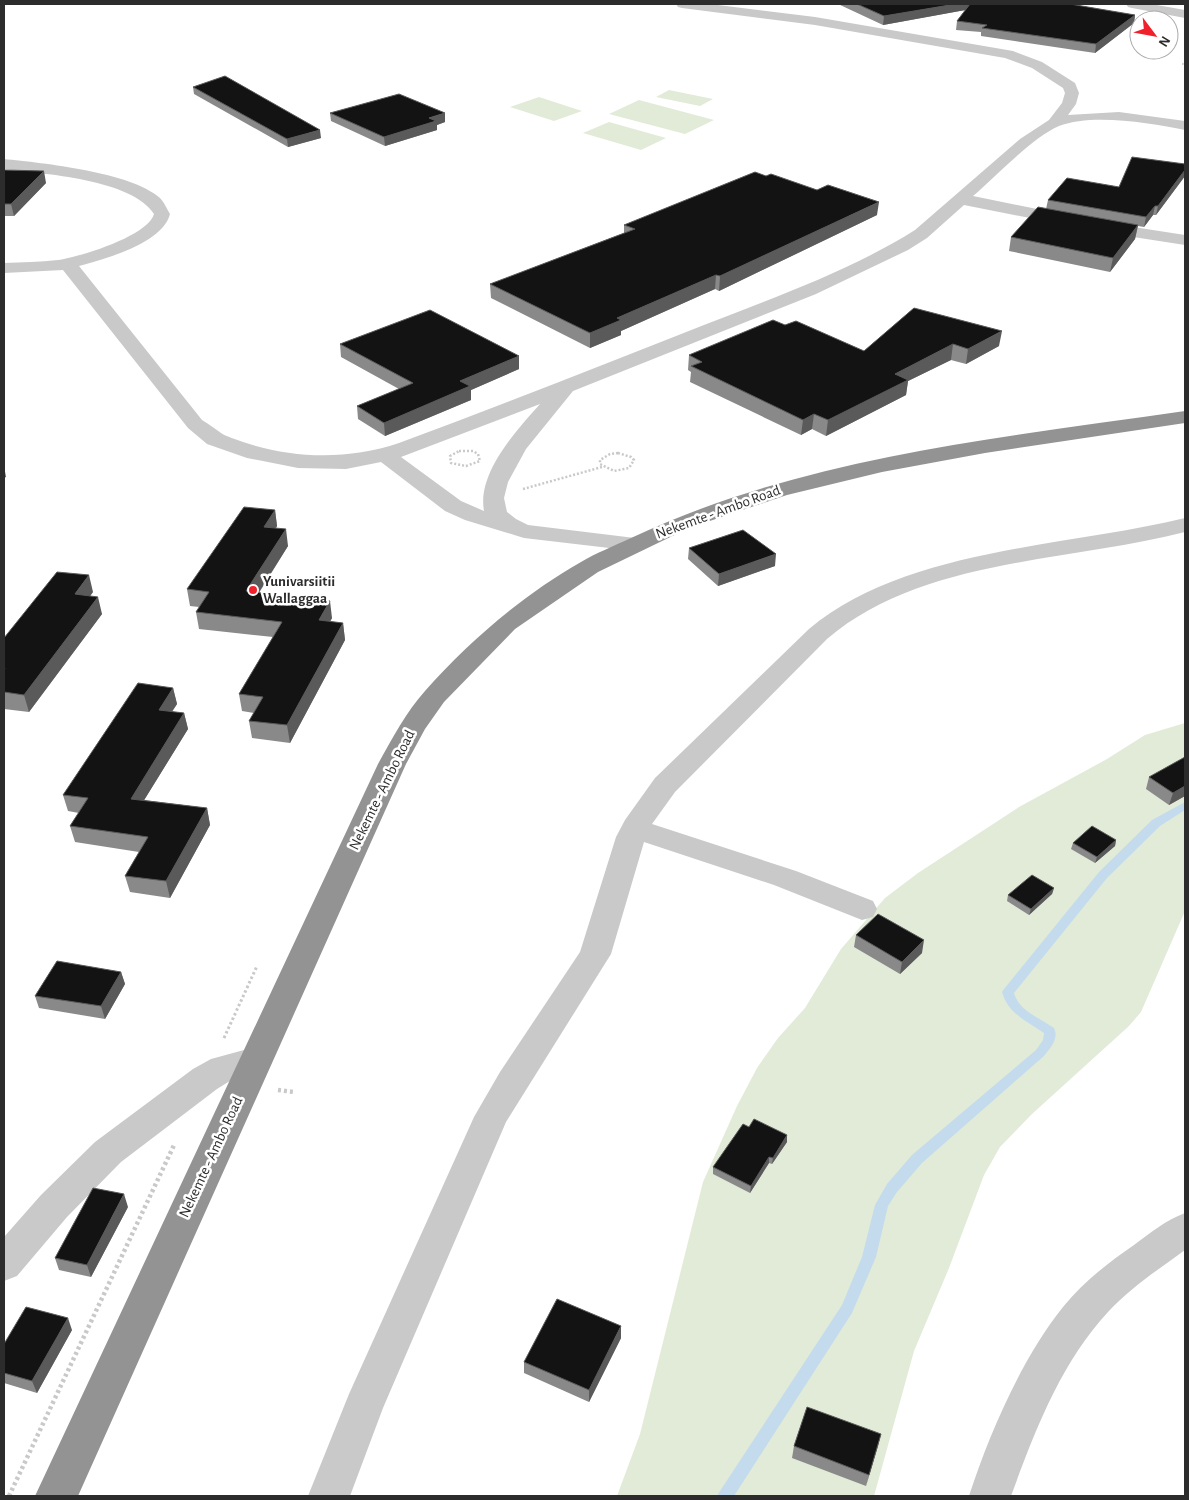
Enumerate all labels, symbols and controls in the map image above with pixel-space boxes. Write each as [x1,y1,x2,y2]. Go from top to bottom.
north arrow [1129,10,1179,60]
text: N [1156,34,1173,49]
street label: Nekemte - Ambo Road [654,482,782,542]
place label: Yunivarsiitii Wallaggaa [263,574,335,606]
marker: Yunivarsiitii Wallaggaa [247,584,259,596]
street label: Nekemte - Ambo Road [346,727,418,852]
street label: Nekemte - Ambo Road [176,1094,246,1220]

